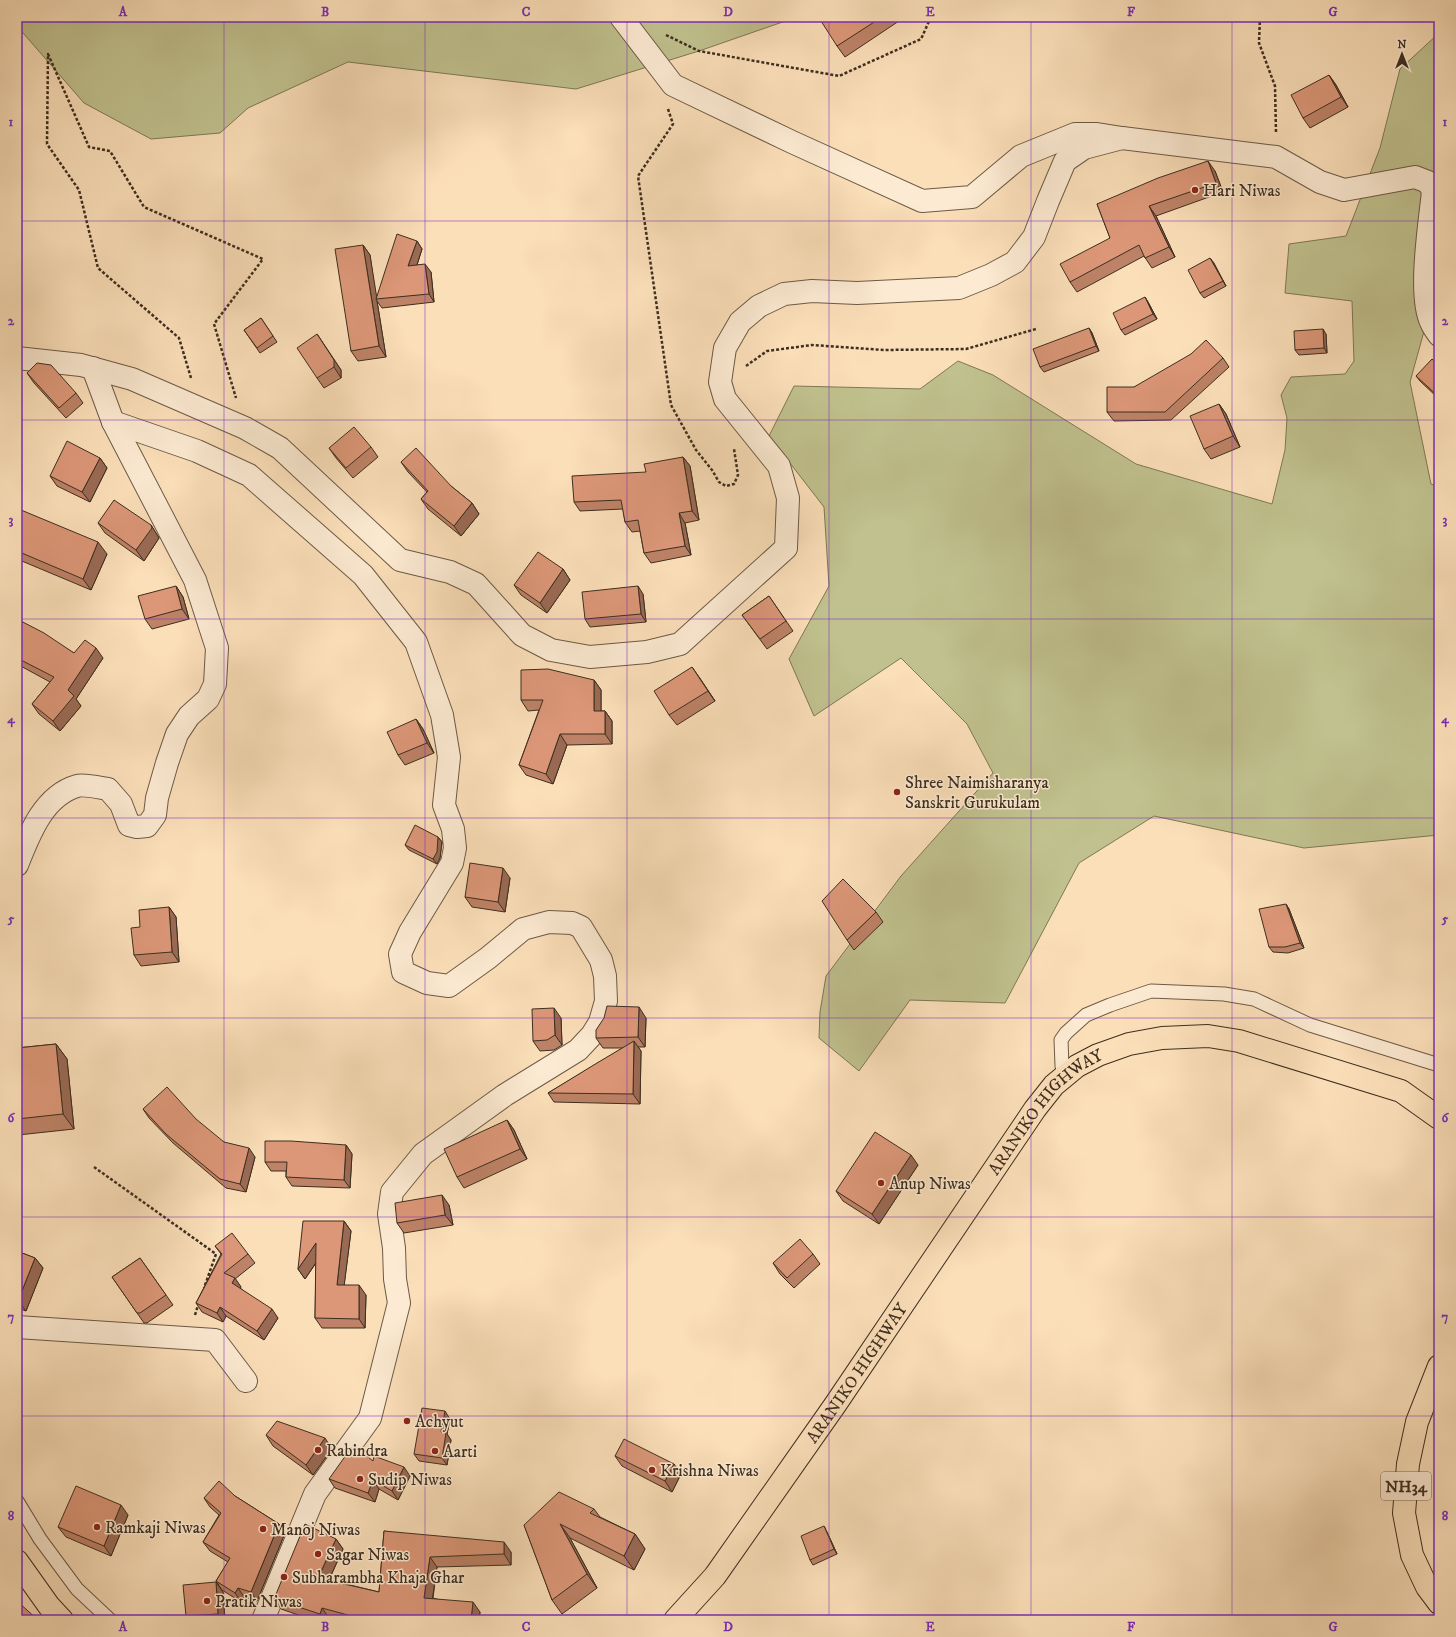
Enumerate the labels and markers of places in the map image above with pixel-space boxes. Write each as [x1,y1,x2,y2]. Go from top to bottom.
place label: Hari Niwas [1203,180,1281,202]
marker: Hari Niwas [1190,185,1200,195]
place label: Shree Naimisharanya Sanskrit Gurukulam [905,772,1049,814]
marker: Shree Naimisharanya Sanskrit Gurukulam [892,787,902,797]
place label: Anup Niwas [889,1173,971,1195]
marker: Anup Niwas [876,1178,886,1188]
place label: Achyut [415,1411,464,1433]
marker: Achyut [402,1416,412,1426]
place label: Rabindra [326,1440,389,1462]
place label: Aarti [443,1441,477,1463]
marker: Rabindra [313,1445,323,1455]
marker: Aarti [430,1446,440,1456]
place label: Krishna Niwas [660,1460,759,1482]
marker: Krishna Niwas [647,1465,657,1475]
place label: Sudip Niwas [368,1469,452,1491]
marker: Sudip Niwas [355,1474,365,1484]
place label: Ramkaji Niwas [105,1517,206,1539]
place label: Manoj Niwas [271,1519,361,1541]
marker: Ramkaji Niwas [92,1522,102,1532]
marker: Manoj Niwas [258,1524,268,1534]
place label: Sagar Niwas [326,1544,410,1566]
marker: Sagar Niwas [313,1549,323,1559]
place label: Subharambha Khaja Ghar [292,1567,465,1589]
marker: Subharambha Khaja Ghar [279,1572,289,1582]
place label: Pratik Niwas [215,1591,302,1613]
marker: Pratik Niwas [202,1596,212,1606]

